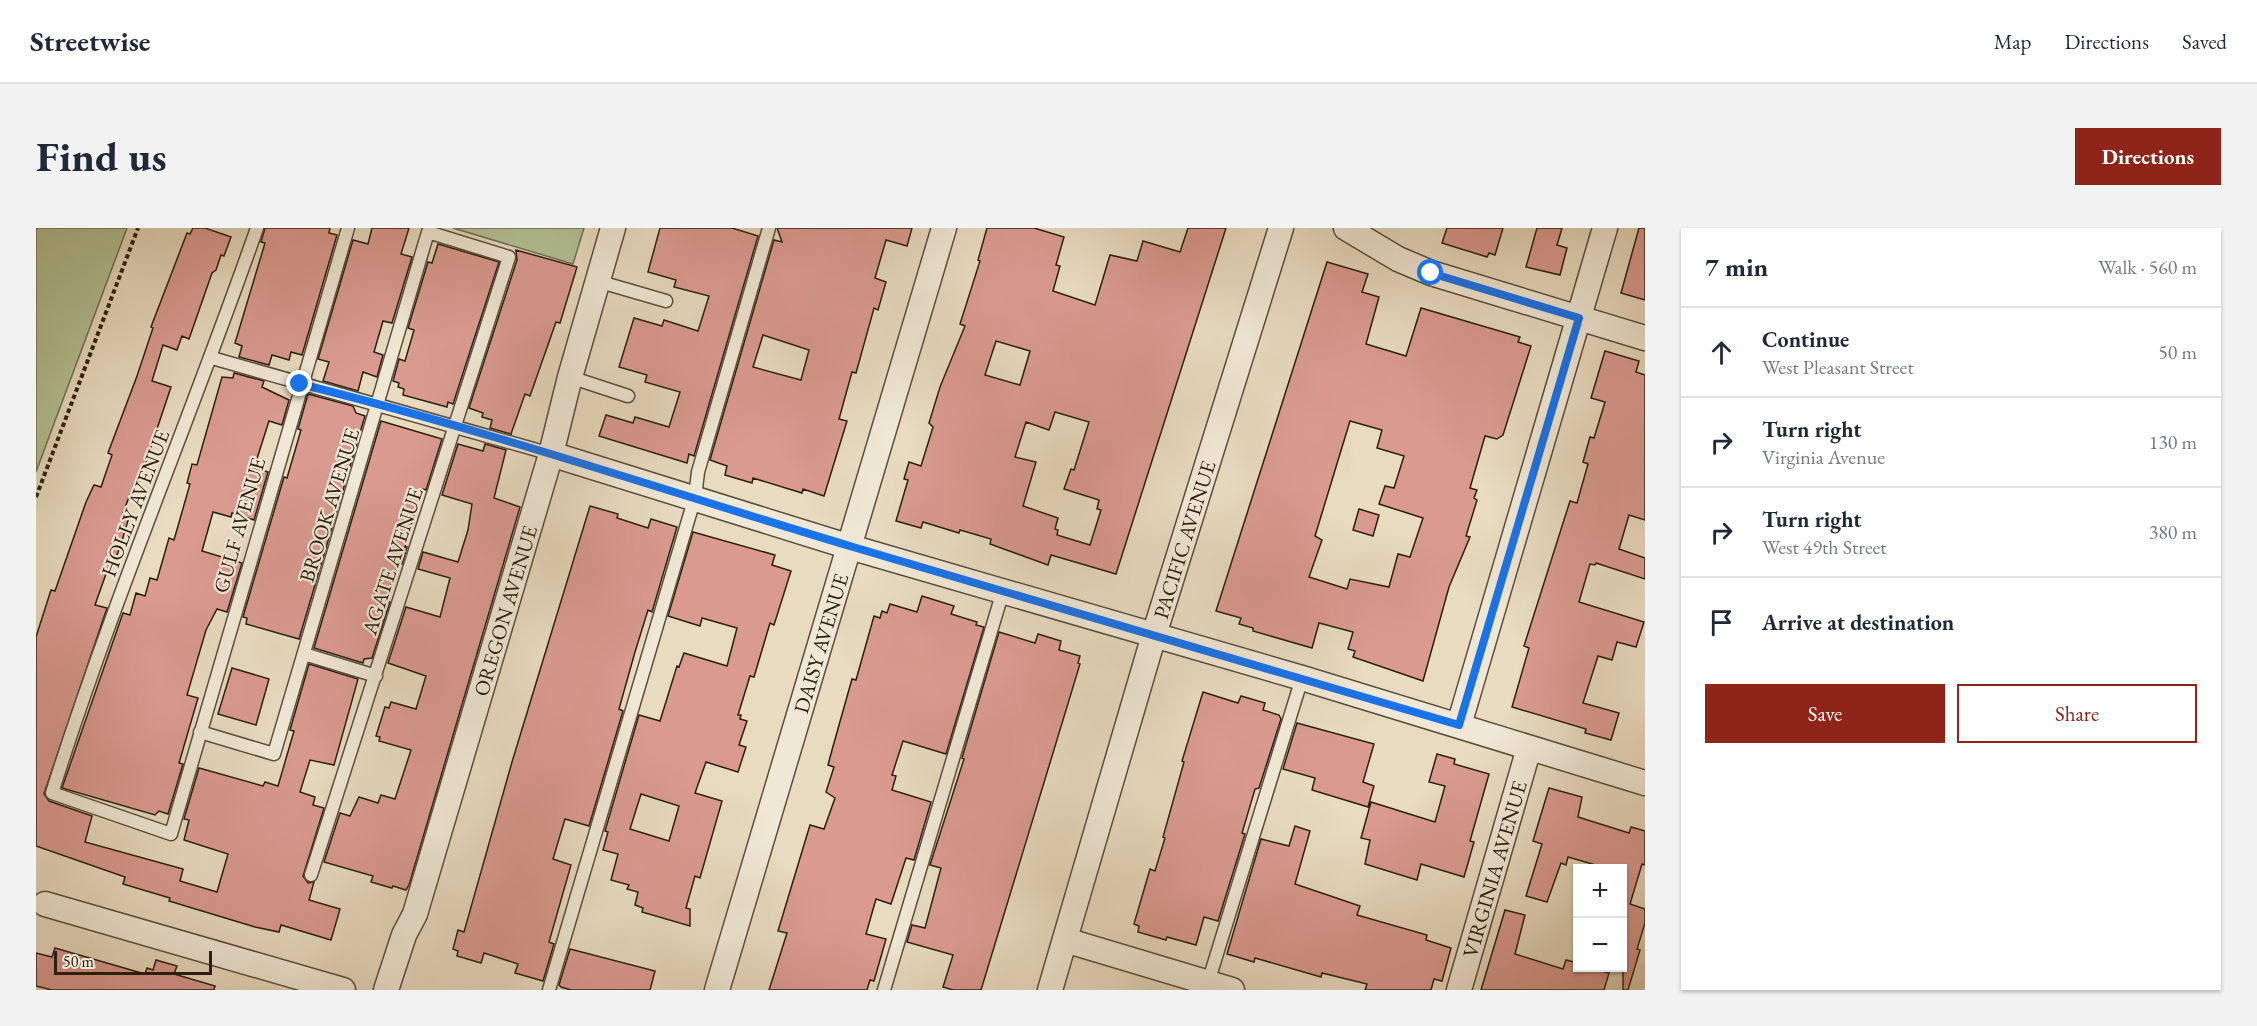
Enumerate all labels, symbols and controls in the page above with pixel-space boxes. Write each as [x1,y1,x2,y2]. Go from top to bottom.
text: Streetwise [30,23,150,59]
text: Map [1994,28,2031,55]
text: Directions [2064,28,2149,55]
text: Saved [2182,28,2227,55]
button: Directions [2075,128,2221,185]
text: Find us [36,129,167,184]
text: 7 min [1705,250,1768,284]
text: Walk · 560 m [2098,254,2197,280]
route start [1417,259,1443,285]
text: Continue [1762,325,1849,354]
icon: ahead [1705,336,1738,369]
text: 50 m [2158,339,2197,365]
text: West Pleasant Street [1762,354,1914,380]
route end [286,370,312,396]
text: Turn right [1762,415,1861,444]
street label: HOLLY AVENUE [95,425,176,580]
street label: BROOK AVENUE [293,425,365,585]
icon: right [1705,426,1738,459]
text: 130 m [2149,429,2197,455]
text: Virginia Avenue [1762,444,1885,470]
street label: GULF AVENUE [207,454,271,596]
street label: PACIFIC AVENUE [1146,457,1221,622]
street label: AGATE AVENUE [355,484,429,639]
text: Turn right [1762,505,1861,534]
icon: right [1705,516,1738,549]
text: 380 m [2149,519,2197,545]
street label: OREGON AVENUE [467,522,543,699]
text: West 49th Street [1762,534,1887,560]
street label: DAISY AVENUE [787,570,854,716]
icon: arrive [1705,606,1738,639]
text: Arrive at destination [1762,608,1954,637]
button: Save [1705,684,1945,743]
button: Share [1957,684,2197,743]
street label: VIRGINIA AVENUE [1456,777,1532,961]
map controls [1573,864,1627,972]
button: + [1573,864,1627,918]
button: − [1573,918,1627,972]
scale bar [54,948,212,976]
text: 50 m [63,951,94,972]

